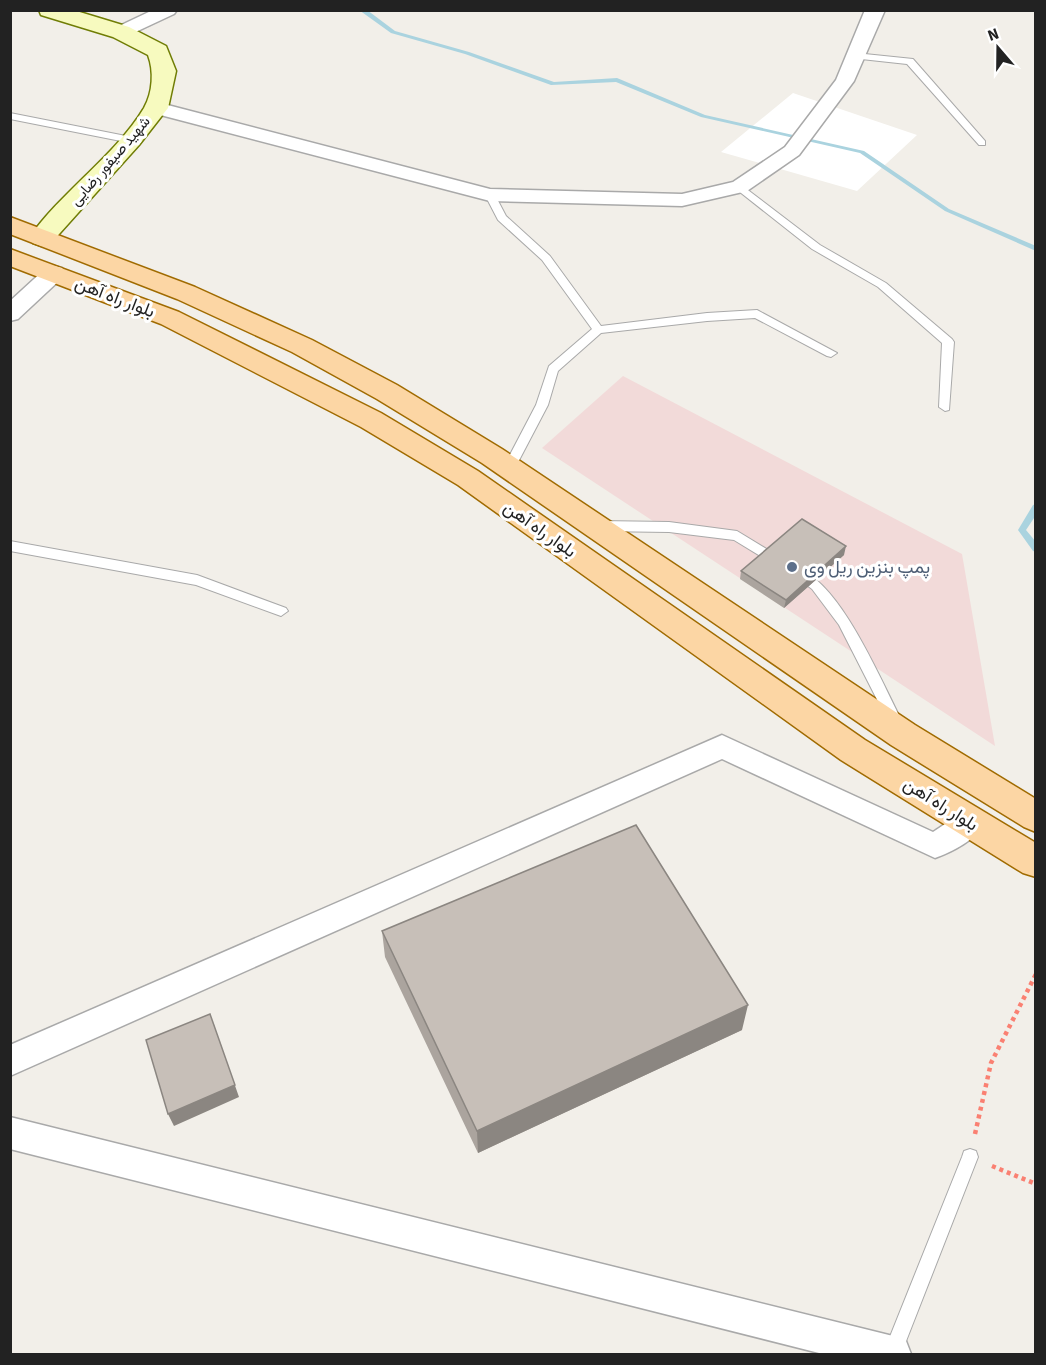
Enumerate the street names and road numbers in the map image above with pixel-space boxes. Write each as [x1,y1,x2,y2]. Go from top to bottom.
street label: شهید صیفور رضایی [65,112,155,211]
street label: بلوار راه آهن [71,271,158,324]
street label: بلوار راه آهن [498,495,581,564]
street label: بلوار راه آهن [899,772,983,837]

